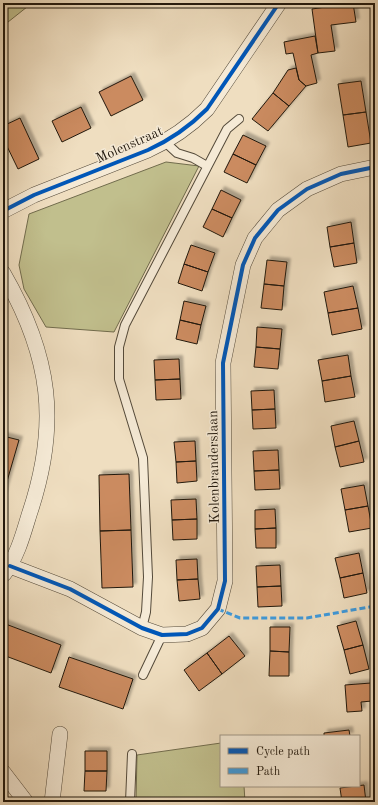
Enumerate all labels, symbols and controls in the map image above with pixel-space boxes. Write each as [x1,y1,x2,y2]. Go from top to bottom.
street label: Molenstraat [94,124,165,166]
street label: Kolenbranderslaan [206,410,222,524]
legend [220,735,360,787]
text: Cycle path [256,746,311,758]
text: Path [256,766,281,778]

